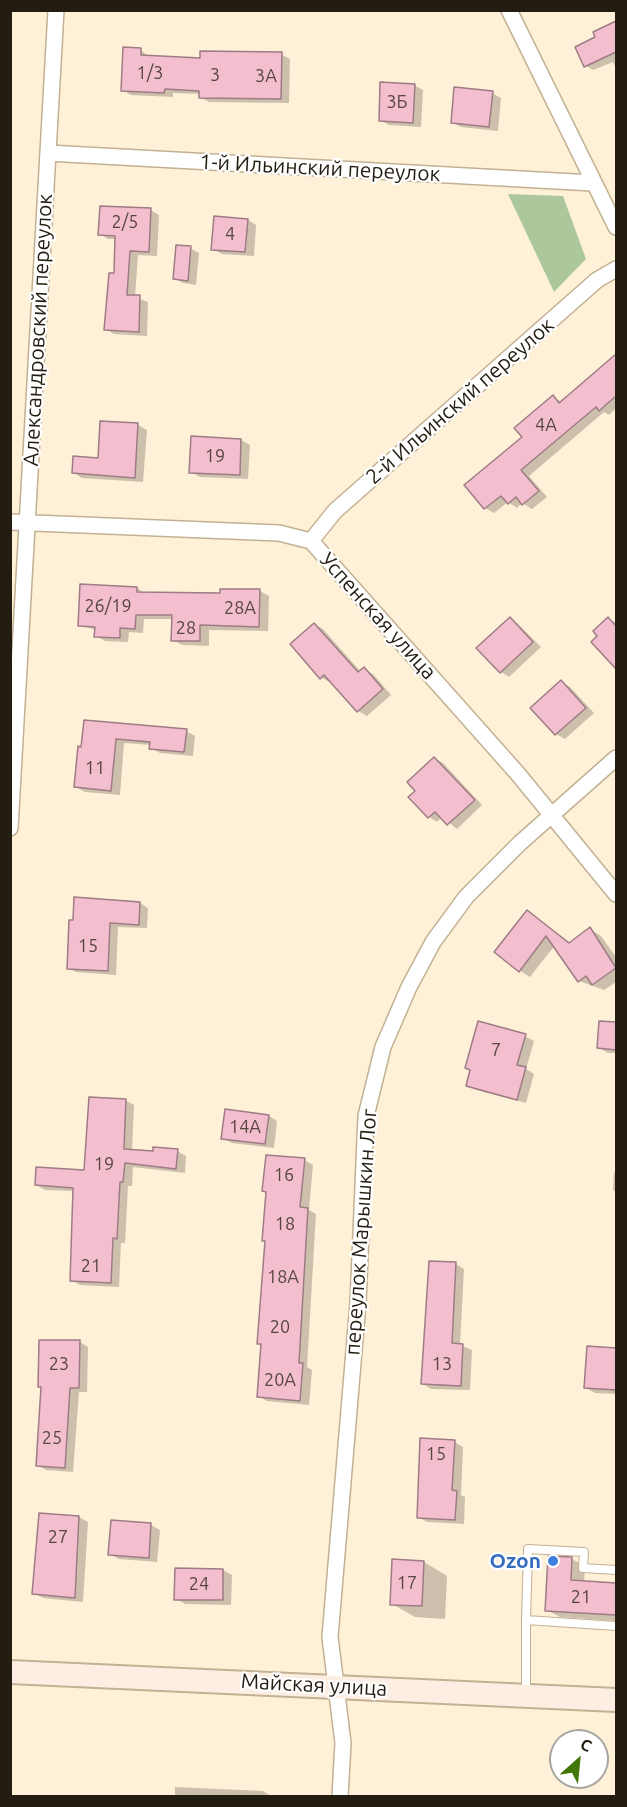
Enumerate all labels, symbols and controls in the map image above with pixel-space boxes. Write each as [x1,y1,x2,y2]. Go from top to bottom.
house number: 1/3 [137,62,163,84]
house number: 3 [210,64,220,86]
house number: 3А [255,65,277,87]
house number: 3Б [386,91,408,113]
street label: 1-й Ильинский переулок [199,149,441,187]
street label: Александровский переулок [18,193,58,467]
house number: 2/5 [112,211,138,233]
house number: 4 [225,223,235,245]
street label: 2-й Ильинский переулок [361,312,559,490]
house number: 4А [535,414,557,436]
house number: 19 [205,445,225,467]
street label: Успенская улица [314,547,442,685]
house number: 26/19 [84,595,132,617]
house number: 28А [224,597,256,619]
house number: 28 [176,617,196,639]
house number: 11 [85,757,105,779]
house number: 15 [78,935,98,957]
house number: 7 [491,1039,501,1061]
street label: переулок Марышкин Лог [340,1108,382,1356]
house number: 14А [229,1116,261,1138]
house number: 19 [94,1153,114,1175]
house number: 16 [274,1164,294,1186]
house number: 18 [275,1213,295,1235]
house number: 21 [81,1255,101,1277]
house number: 18А [267,1266,299,1288]
house number: 20 [270,1316,290,1338]
house number: 23 [49,1353,69,1375]
house number: 13 [432,1353,452,1375]
house number: 20А [264,1369,296,1391]
house number: 25 [42,1427,62,1449]
house number: 15 [426,1443,446,1465]
house number: 27 [48,1526,68,1548]
place label: Ozon [490,1548,541,1574]
marker: Ozon [546,1554,560,1568]
house number: 17 [397,1572,417,1594]
house number: 24 [189,1573,209,1595]
house number: 21 [571,1586,591,1608]
street label: Майская улица [240,1669,388,1701]
north arrow [549,1729,609,1789]
text: С [578,1734,595,1755]

